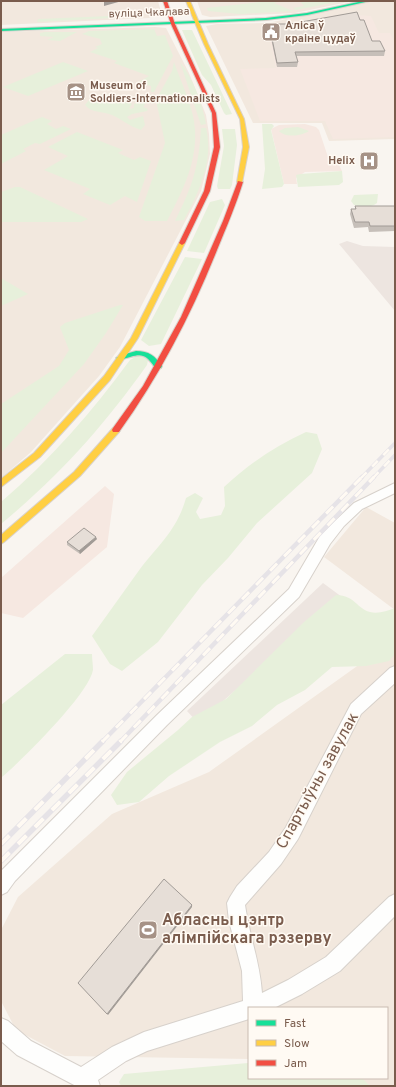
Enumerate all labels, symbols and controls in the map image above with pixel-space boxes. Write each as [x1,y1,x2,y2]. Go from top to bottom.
street label: вуліца Чкалава [108,5,190,21]
place label: Аліса ў краіне цудаў [285,19,356,46]
public building icon: Аліса ў краіне цудаў [260,21,282,43]
place label: Museum of Soldiers-Internationalists [90,79,220,106]
museum icon: Museum of Soldiers-Internationalists [65,81,87,103]
hospital icon: Helix [358,150,380,172]
place label: Helix [328,154,356,168]
street label: Спартыўны завулак [272,709,364,853]
place label: Абласны цэнтр алімпійскага рэзерву [162,911,332,949]
sports icon: Абласны цэнтр алімпійскага рэзерву [137,919,159,941]
legend [248,1007,388,1079]
text: Fast [284,1016,306,1032]
text: Slow [284,1036,310,1052]
text: Jam [284,1056,307,1072]

